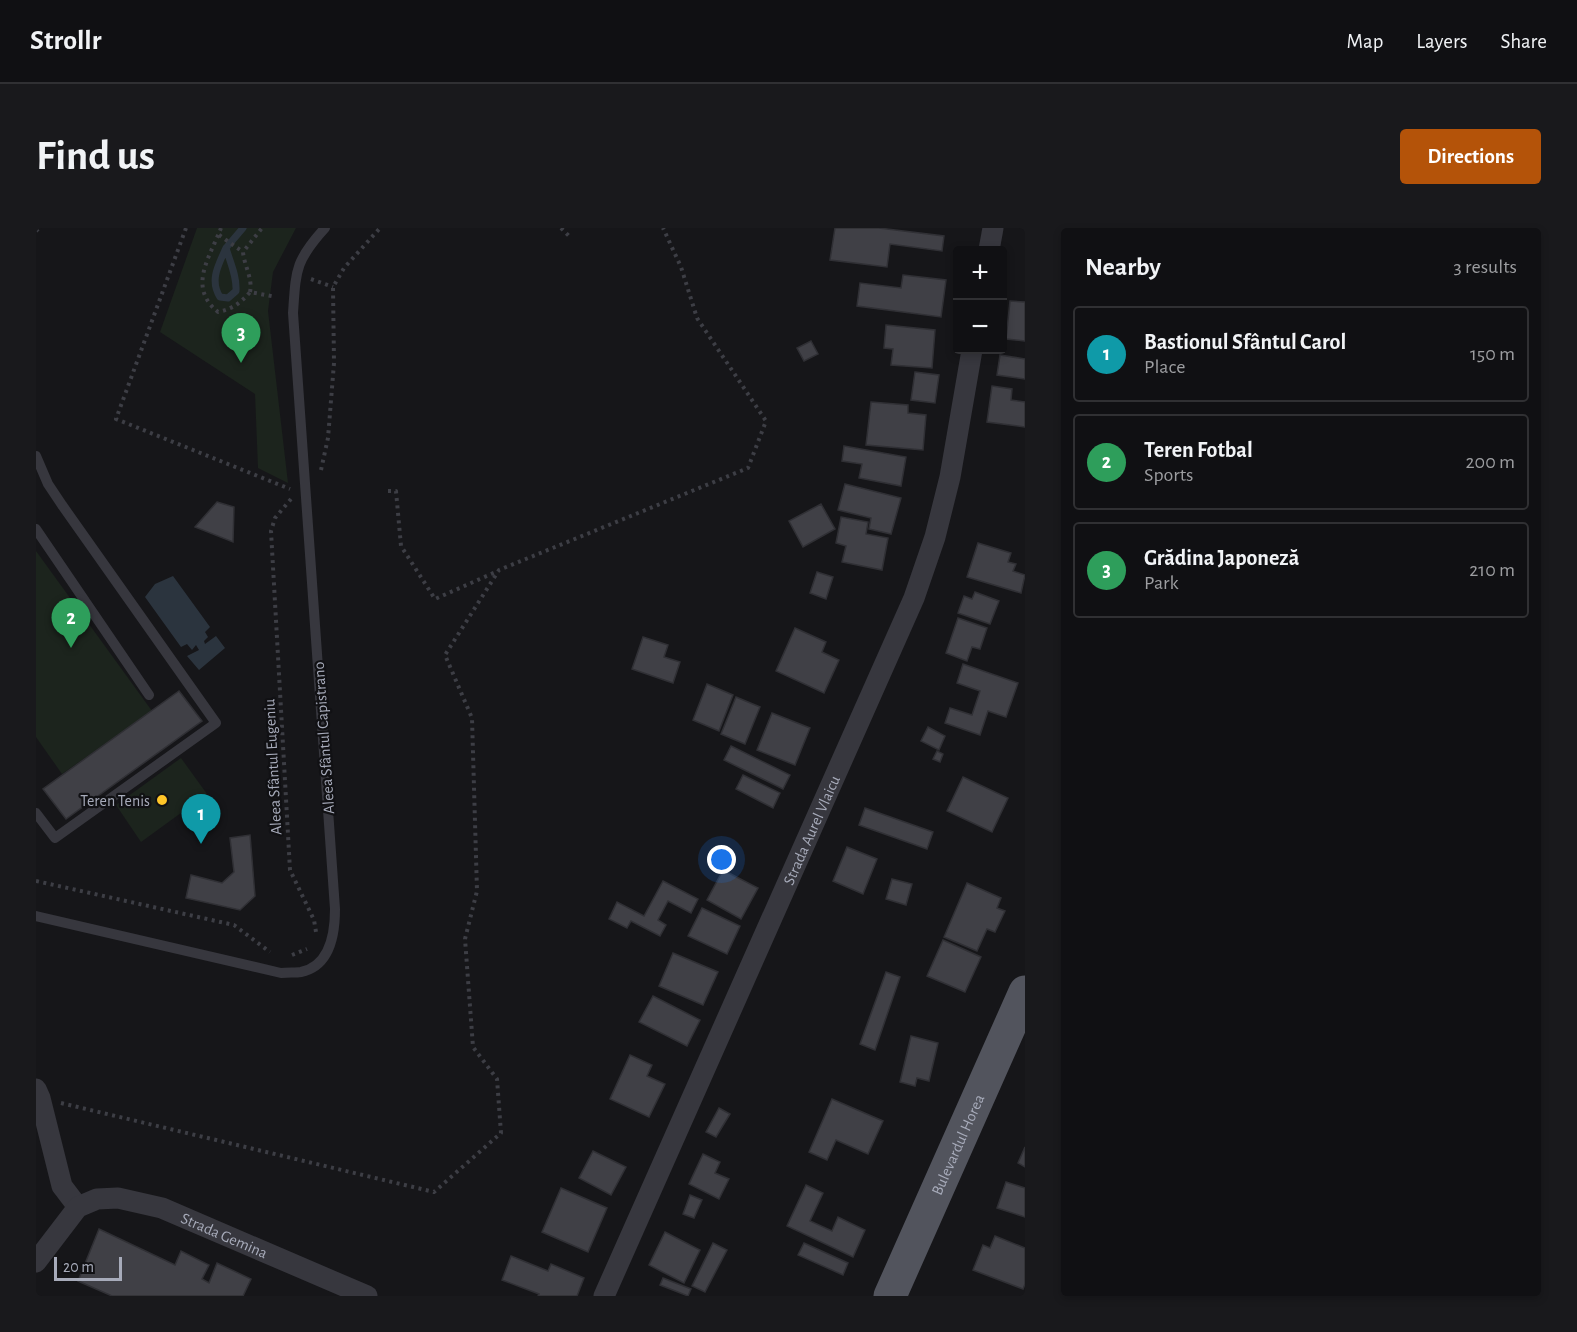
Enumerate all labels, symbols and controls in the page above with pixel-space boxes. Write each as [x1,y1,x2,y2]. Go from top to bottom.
text: Strollr [30,27,101,55]
text: Map [1347,31,1383,52]
text: Layers [1416,31,1467,52]
text: Share [1500,31,1547,52]
button: Directions [1400,129,1541,184]
text: Find us [36,135,155,177]
map controls [953,246,1007,354]
button: + [953,246,1007,300]
text: Nearby [1085,254,1161,280]
text: 3 results [1453,257,1517,277]
button: − [953,300,1007,354]
pin: 3 [222,314,260,363]
text: Bastionul Sfântul Carol [1144,331,1346,353]
text: 1 [1103,344,1110,364]
text: 150 m [1470,344,1515,364]
text: Place [1144,357,1185,377]
text: Teren Fotbal [1144,439,1253,461]
text: 2 [1102,452,1111,472]
text: 200 m [1465,452,1515,472]
text: Sports [1144,465,1193,485]
text: Grădina Japoneză [1144,547,1299,569]
text: 3 [1102,560,1111,580]
text: 210 m [1469,560,1515,580]
text: Park [1144,573,1179,593]
pin: 2 [51,598,90,648]
street label: Aleea Sfântul Capistrano [311,661,337,815]
street label: Aleea Sfântul Eugeniu [261,698,285,836]
street label: Strada Aurel Vlaicu [781,773,843,887]
place label: Teren Tenis [80,793,150,809]
marker: Teren Tenis [155,793,169,807]
pin: 1 [182,794,220,844]
your location [707,845,736,874]
street label: Bulevardul Horea [929,1092,988,1197]
street label: Strada Gemina [178,1210,270,1261]
scale bar [54,1254,122,1282]
text: 20 m [63,1259,94,1275]

